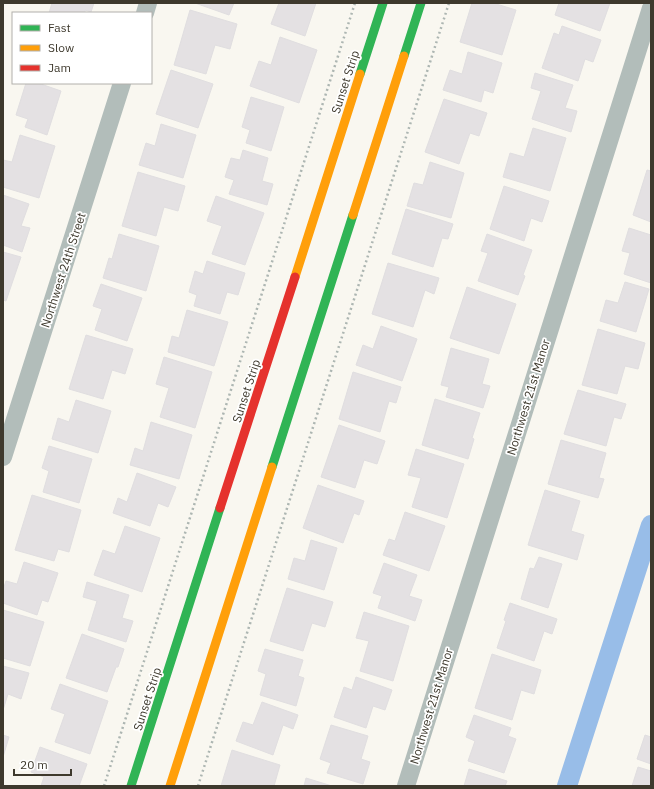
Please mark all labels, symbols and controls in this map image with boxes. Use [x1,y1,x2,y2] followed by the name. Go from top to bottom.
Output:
[12,12,152,84] legend
[48,20,71,35] text: Fast
[48,40,74,55] text: Slow
[328,48,362,116] street label: Sunset Strip
[48,60,71,75] text: Jam
[37,210,89,330] street label: Northwest 24th Street
[503,337,553,457] street label: Northwest 21st Manor
[229,357,263,425] street label: Sunset Strip
[406,646,456,766] street label: Northwest 21st Manor
[130,665,164,733] street label: Sunset Strip
[14,751,71,777] scale bar
[20,757,48,772] text: 20 m

